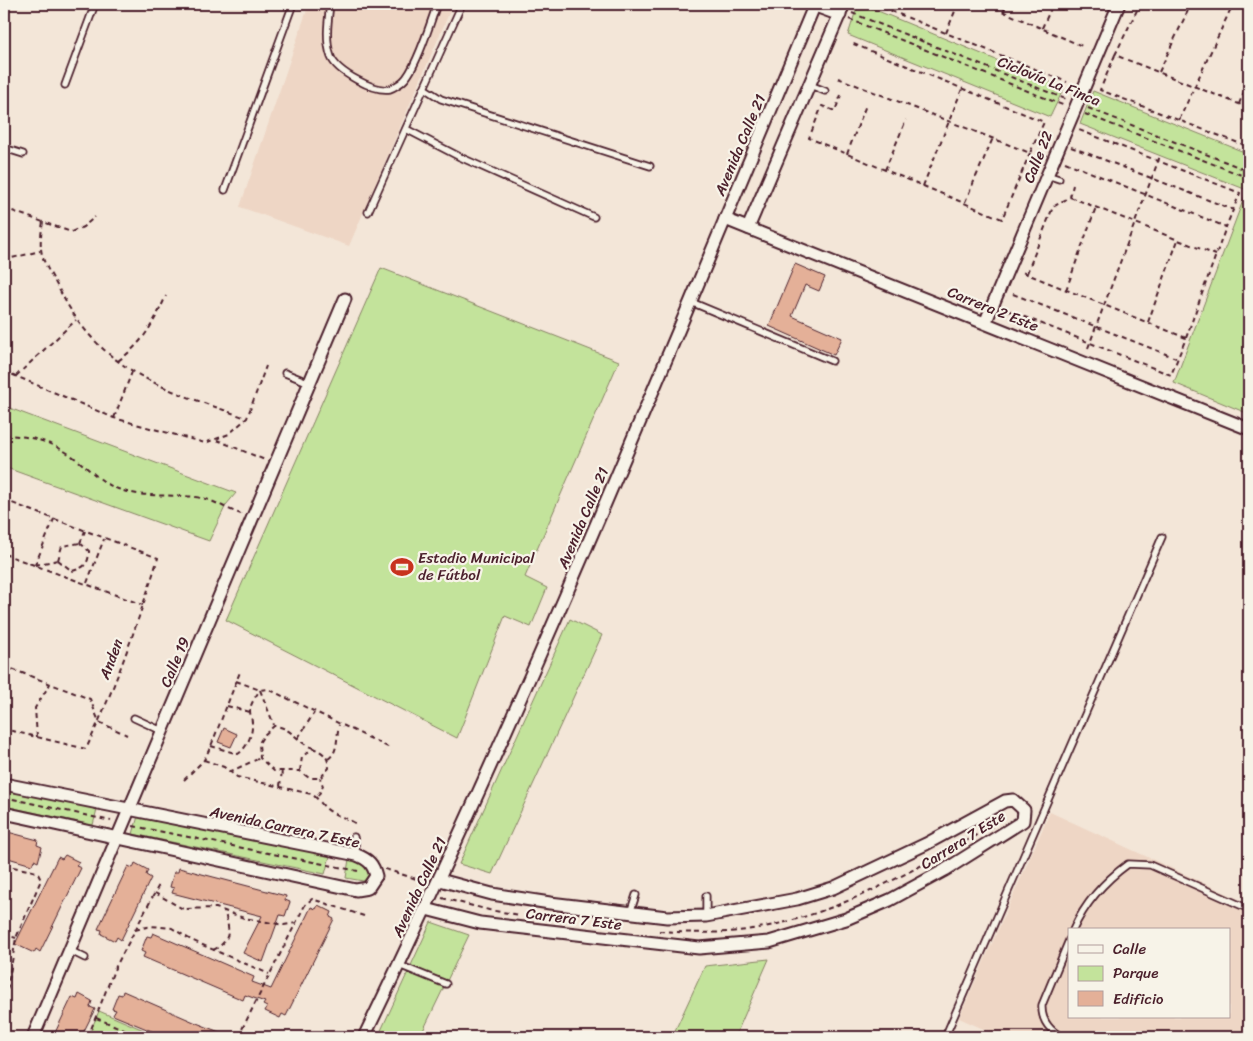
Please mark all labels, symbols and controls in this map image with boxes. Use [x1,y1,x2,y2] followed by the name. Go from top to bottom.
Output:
[994,48,1105,114] street label: Ciclovía La Finca
[706,90,773,201] street label: Avenida Calle 21
[1016,127,1060,187] street label: Calle 22
[943,279,1043,339] street label: Carrera 2 Este
[549,463,616,574] street label: Avenida Calle 21
[418,545,535,588] place label: Estadio Municipal de Fútbol
[389,554,415,580] sports icon: Estadio Municipal de Fútbol
[153,633,197,691] street label: Calle 19
[91,635,131,684] street label: Anden
[207,798,363,856] street label: Avenida Carrera 7 Este
[915,803,1011,877] street label: Carrera 7 Este
[384,832,454,942] street label: Avenida Calle 21
[525,900,624,938] street label: Carrera 7 Este
[1068,928,1230,1018] legend
[1113,936,1146,962] text: Calle
[1113,960,1158,986] text: Parque
[1113,986,1164,1012] text: Edificio

